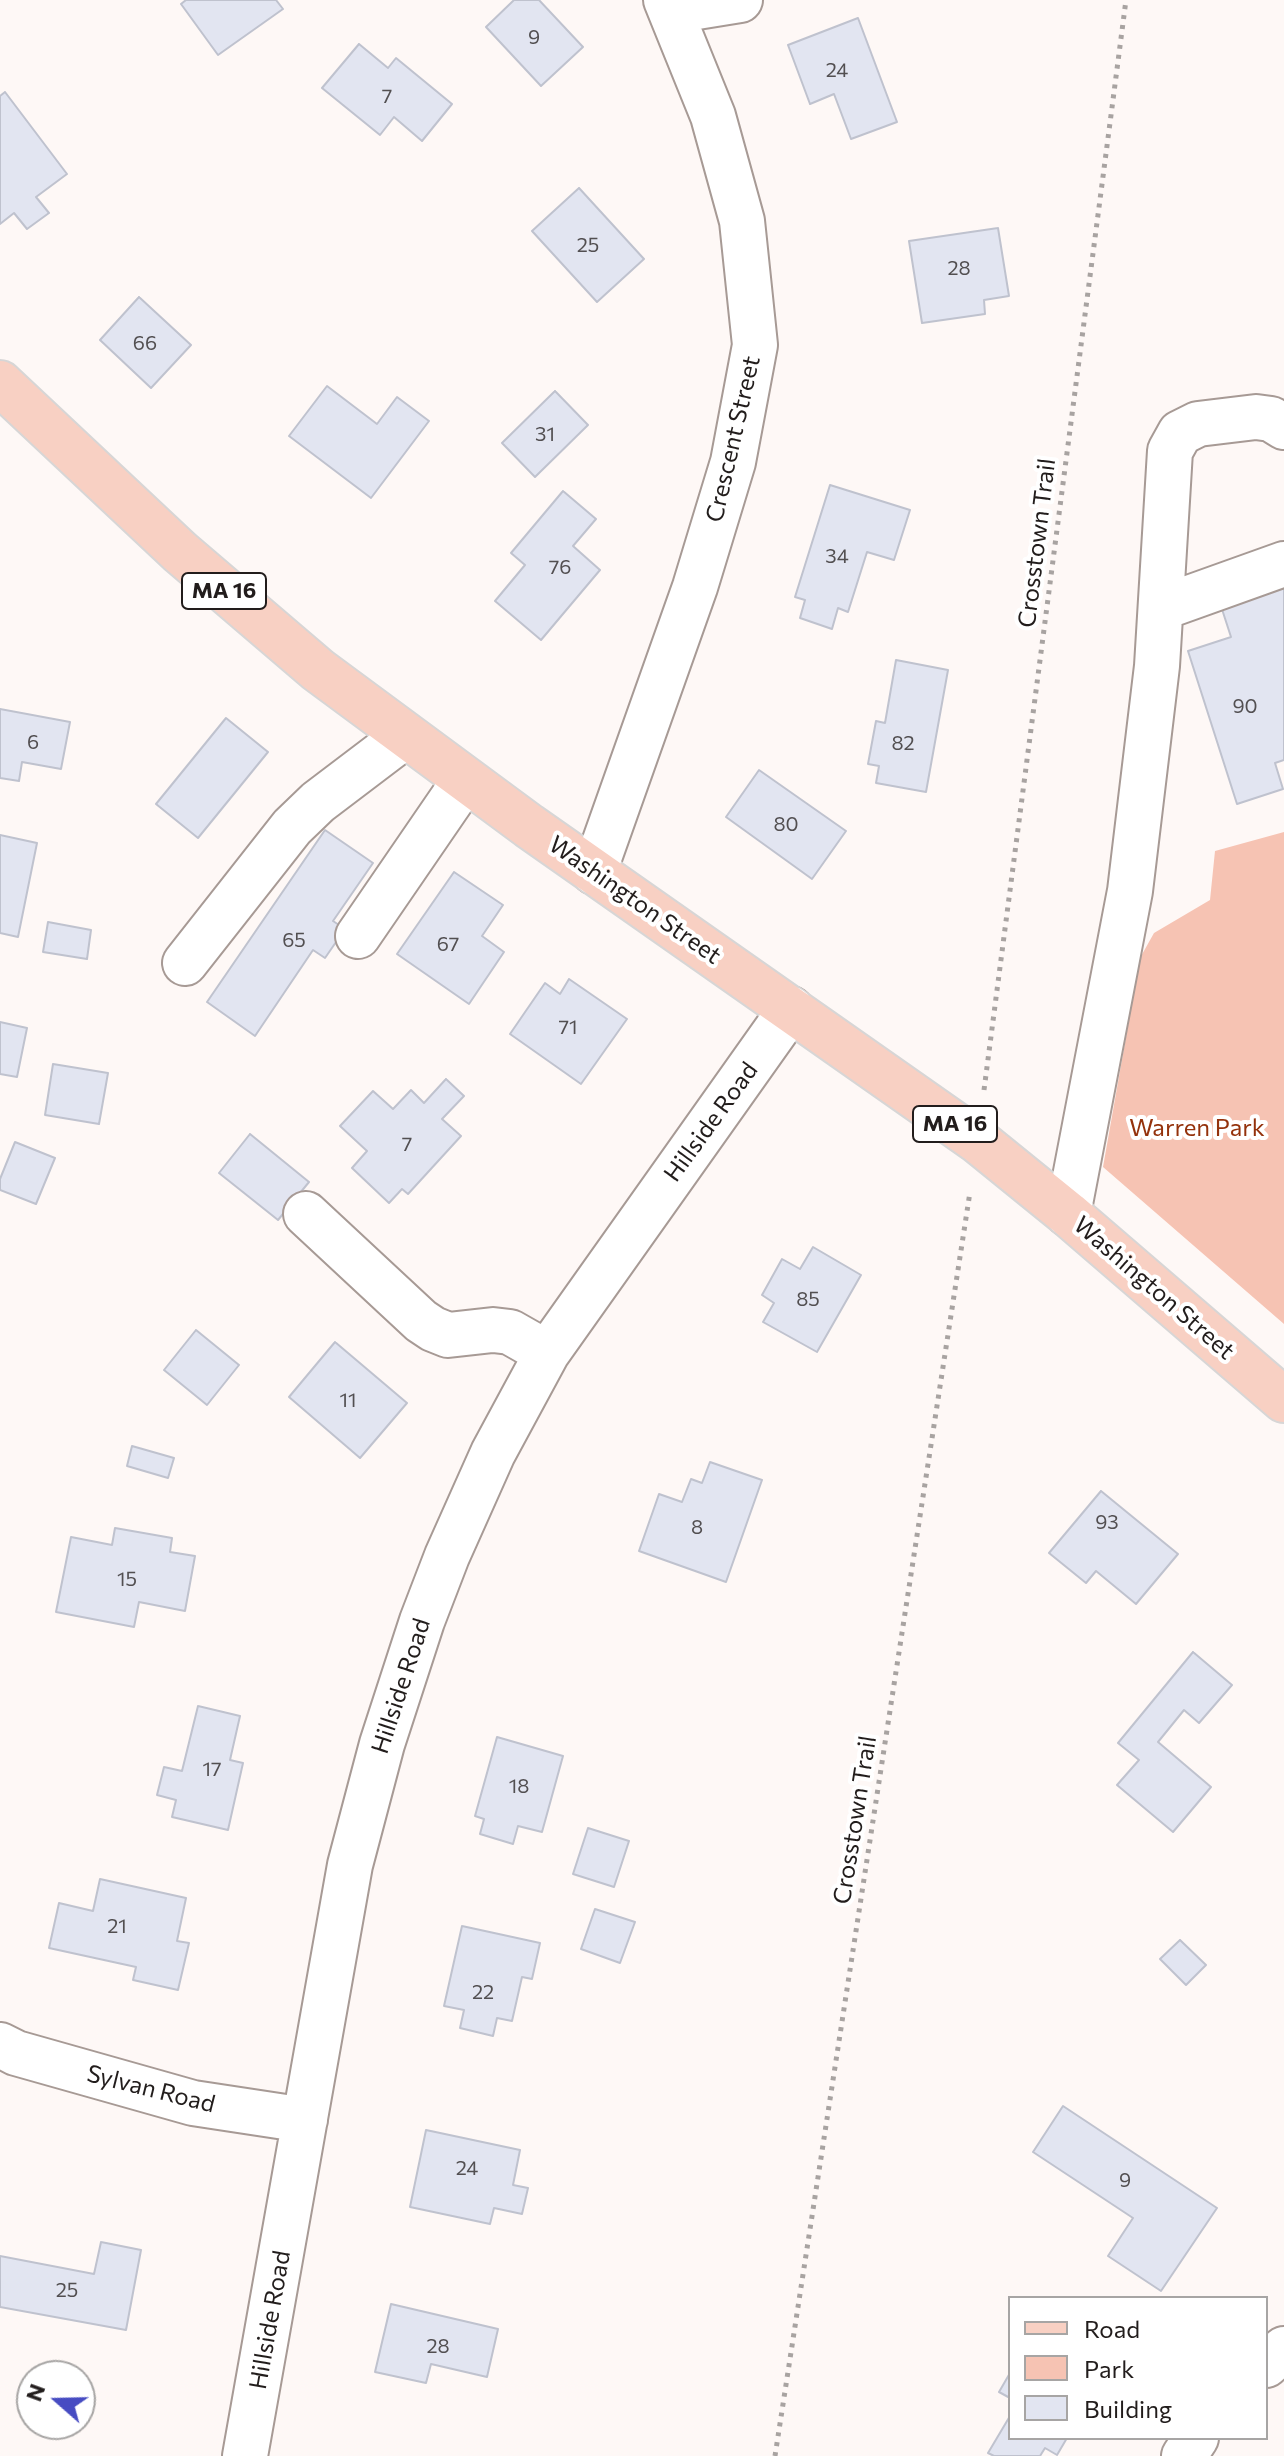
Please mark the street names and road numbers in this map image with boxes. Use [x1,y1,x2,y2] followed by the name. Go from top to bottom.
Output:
[700,353,766,525] street label: Crescent Street
[1012,457,1062,629] street label: Crosstown Trail
[182,573,266,609] road number: MA 16
[543,830,727,970] street label: Washington Street
[658,1057,764,1187] street label: Hillside Road
[913,1106,997,1142] road number: MA 16
[1068,1210,1240,1366] street label: Washington Street
[366,1615,436,1757] street label: Hillside Road
[827,1734,883,1906] street label: Crosstown Trail
[84,2059,218,2119] street label: Sylvan Road
[244,2248,296,2392] street label: Hillside Road

